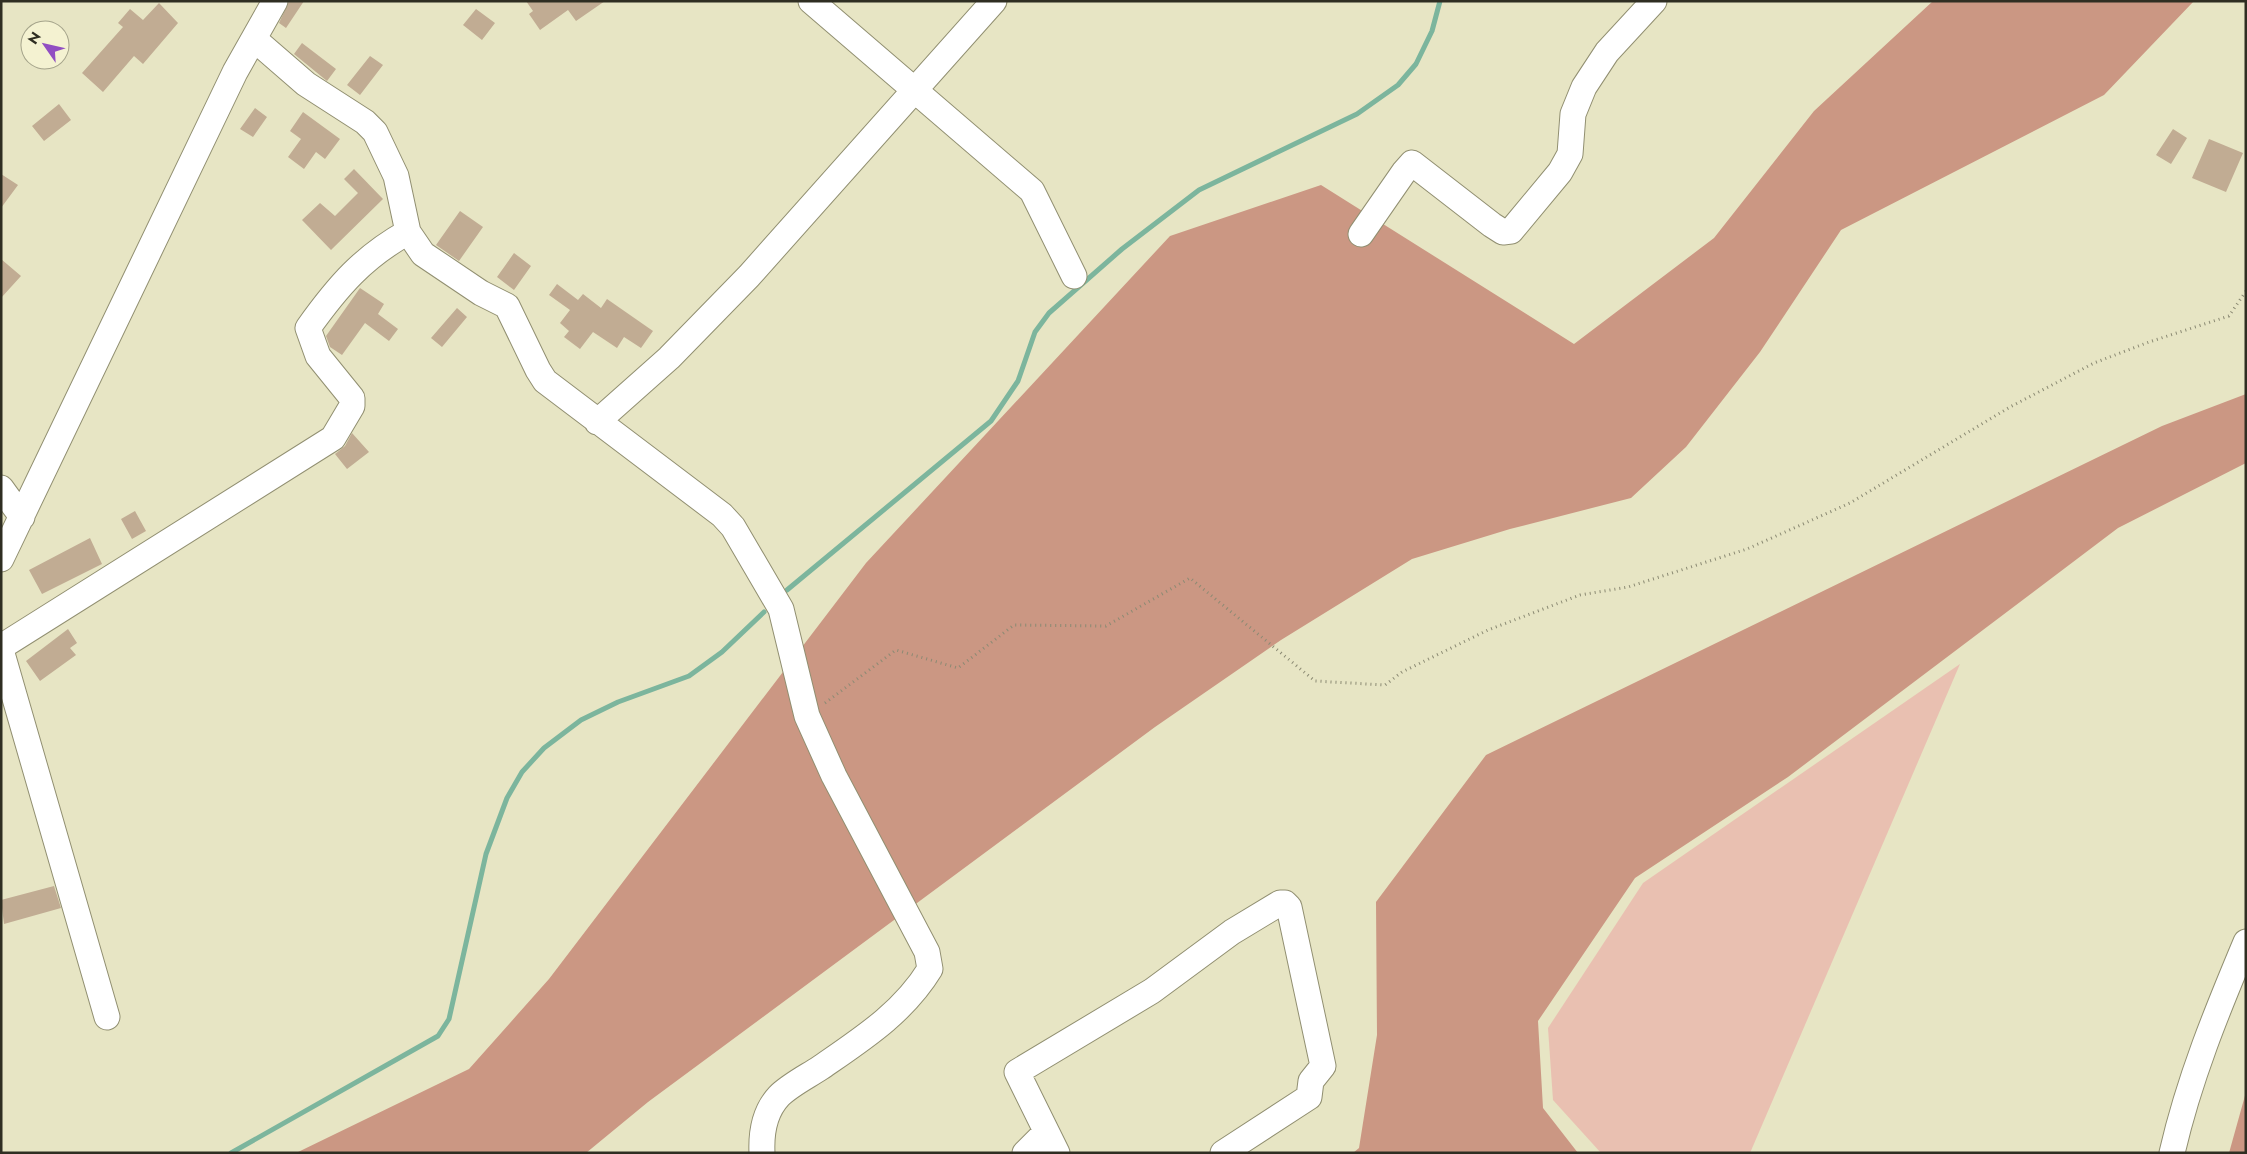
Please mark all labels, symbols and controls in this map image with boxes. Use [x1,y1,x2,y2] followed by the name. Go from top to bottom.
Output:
[20,20,70,70] north arrow
[23,28,46,48] text: N

